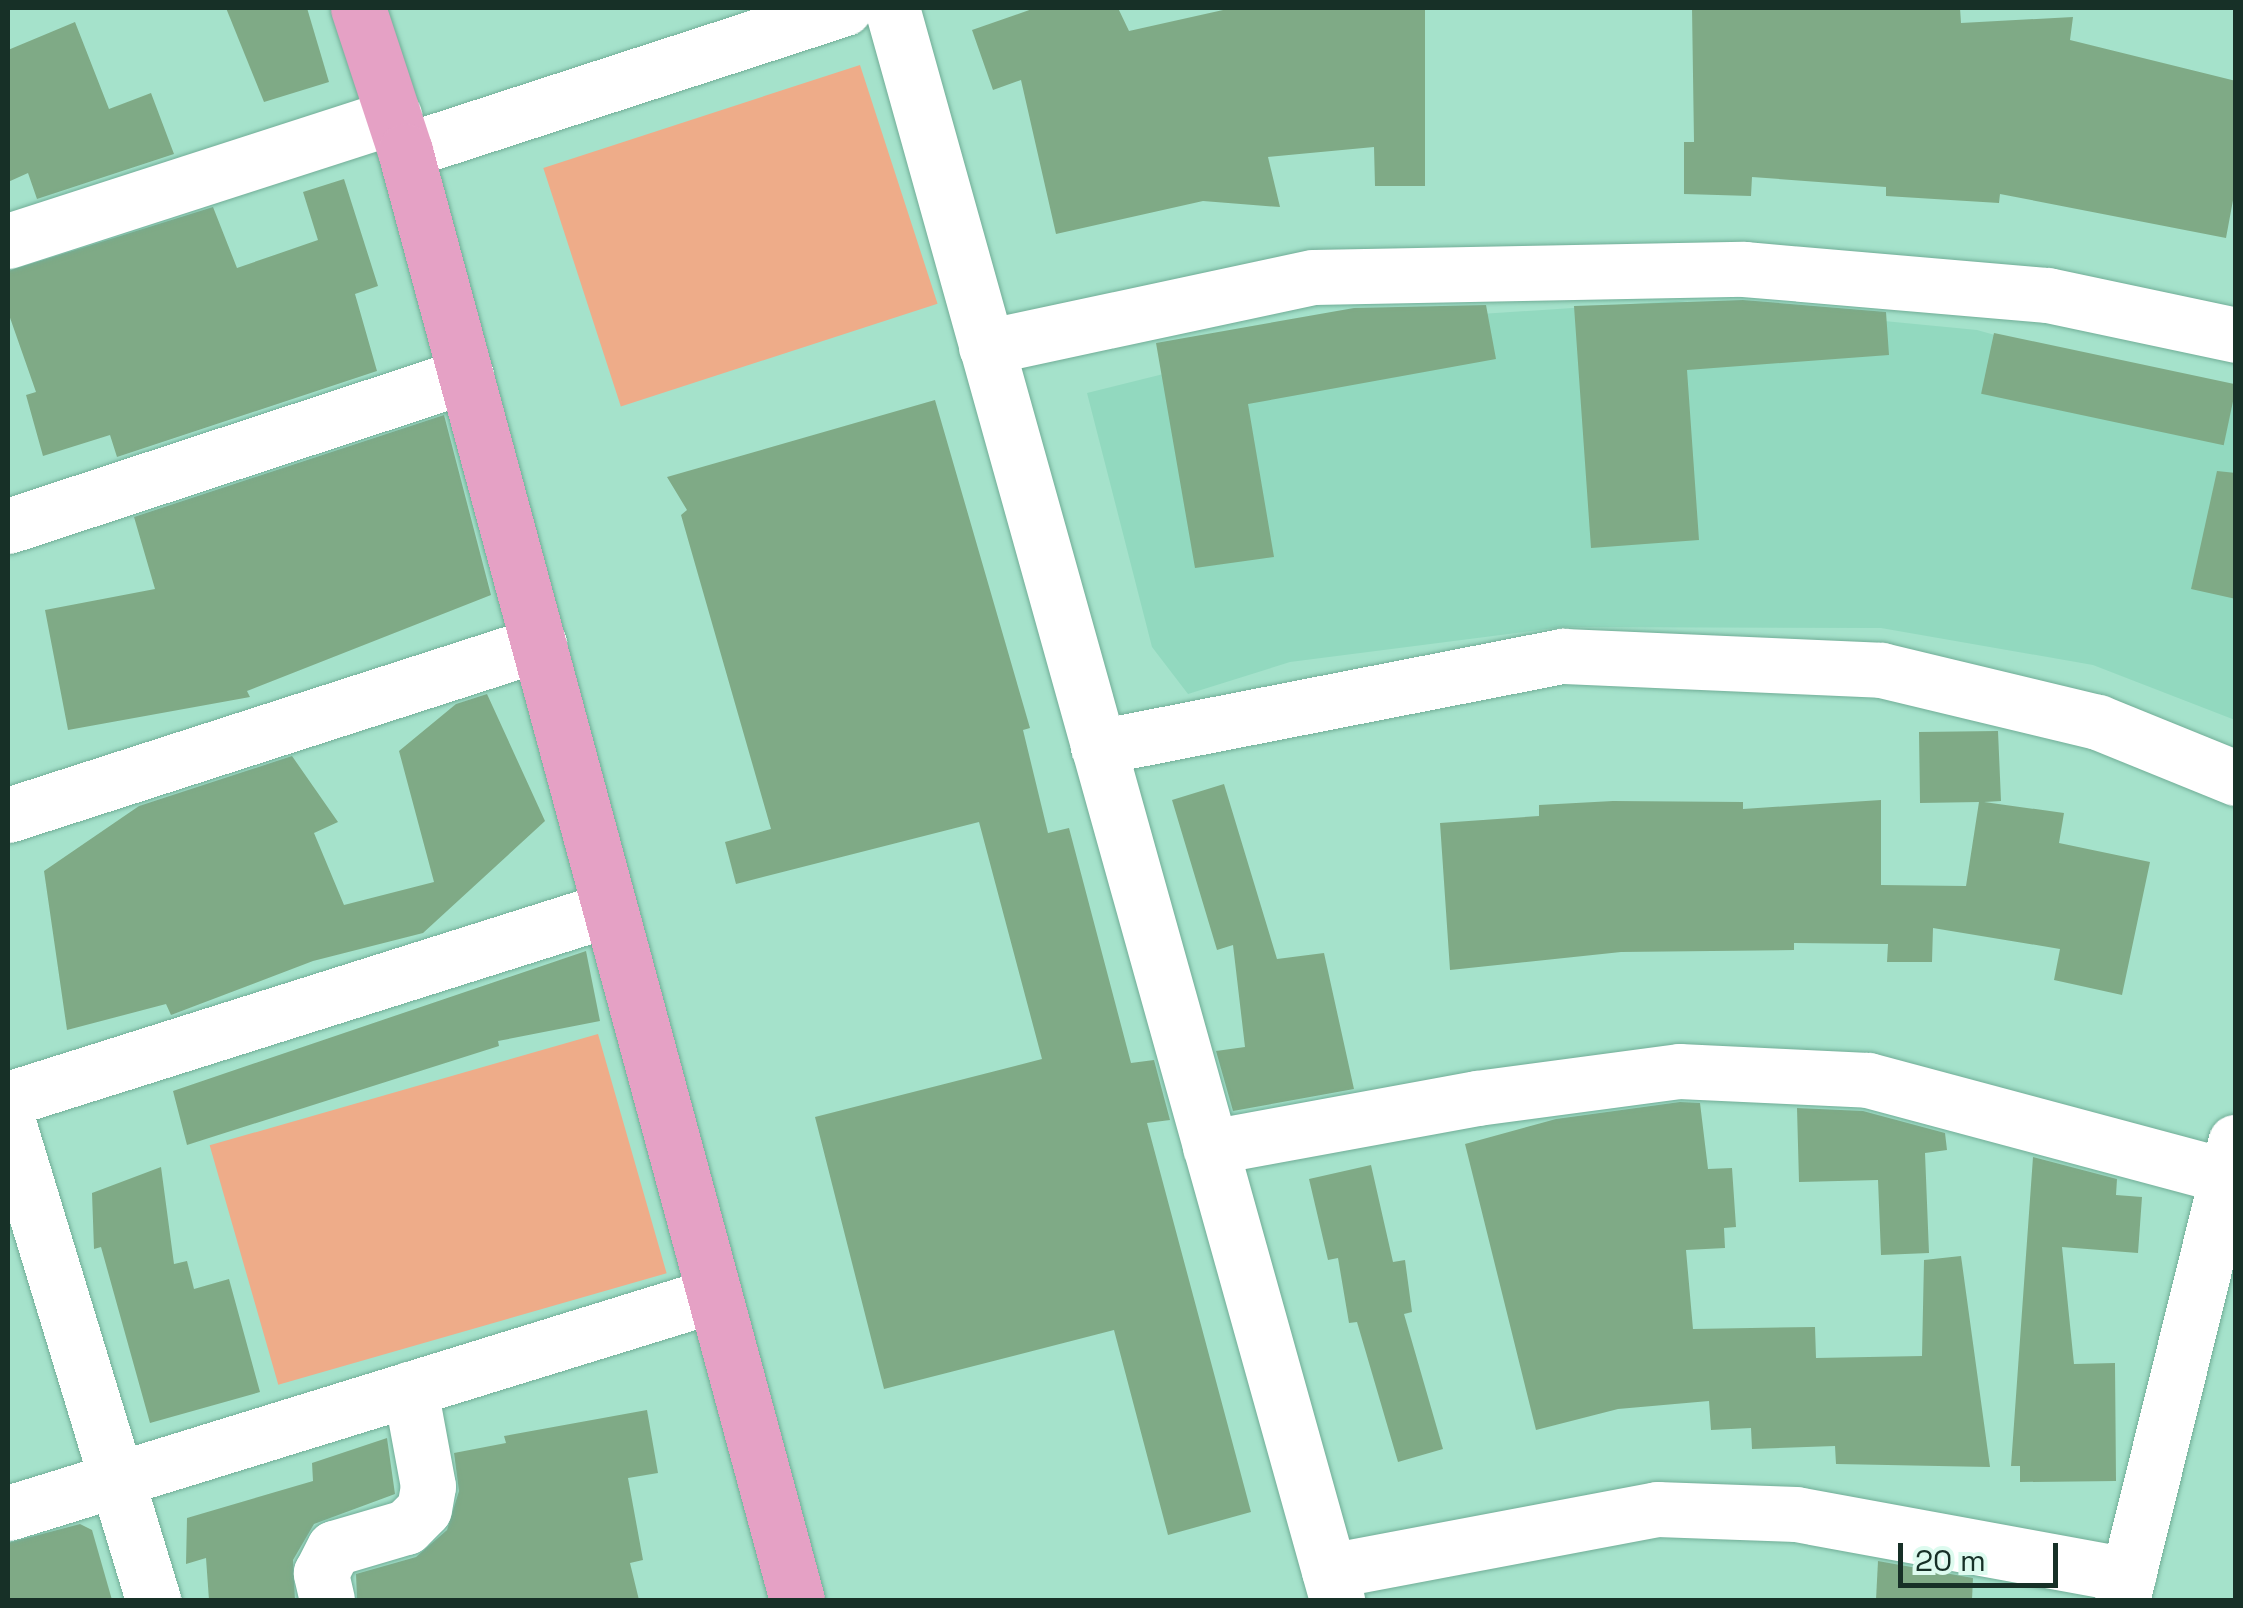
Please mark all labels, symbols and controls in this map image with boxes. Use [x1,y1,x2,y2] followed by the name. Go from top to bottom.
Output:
[1903,1523,2063,1585] scale bar
[1915,1541,1986,1580] text: 20 m

